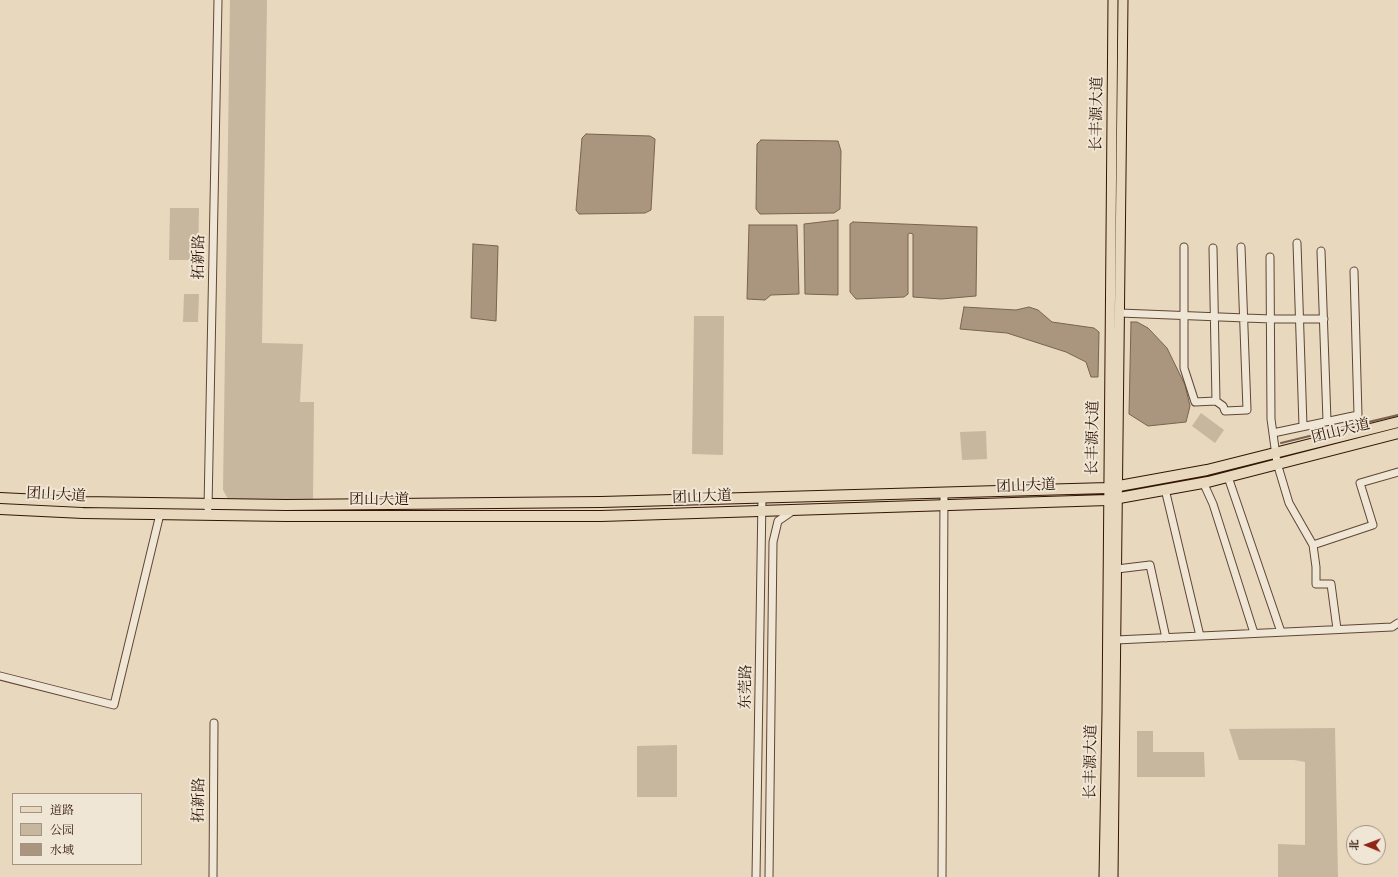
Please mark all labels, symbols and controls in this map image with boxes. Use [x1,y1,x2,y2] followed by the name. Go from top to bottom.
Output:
[1088,76,1108,152] street label: 长丰源大道
[191,234,209,280] street label: 拓新路
[1084,400,1104,476] street label: 长丰源大道
[1310,416,1372,448] street label: 团山大道
[996,477,1056,497] street label: 团山大道
[26,485,86,507] street label: 团山大道
[672,488,732,508] street label: 团山大道
[349,492,409,510] street label: 团山大道
[738,664,756,710] street label: 东莞路
[1082,724,1102,800] street label: 长丰源大道
[191,777,209,823] street label: 拓新路
[12,793,142,865] legend
[50,803,74,818] text: 道路
[50,823,74,838] text: 公园
[1346,825,1386,865] north arrow
[1348,839,1362,850] text: 北
[50,843,74,858] text: 水域

